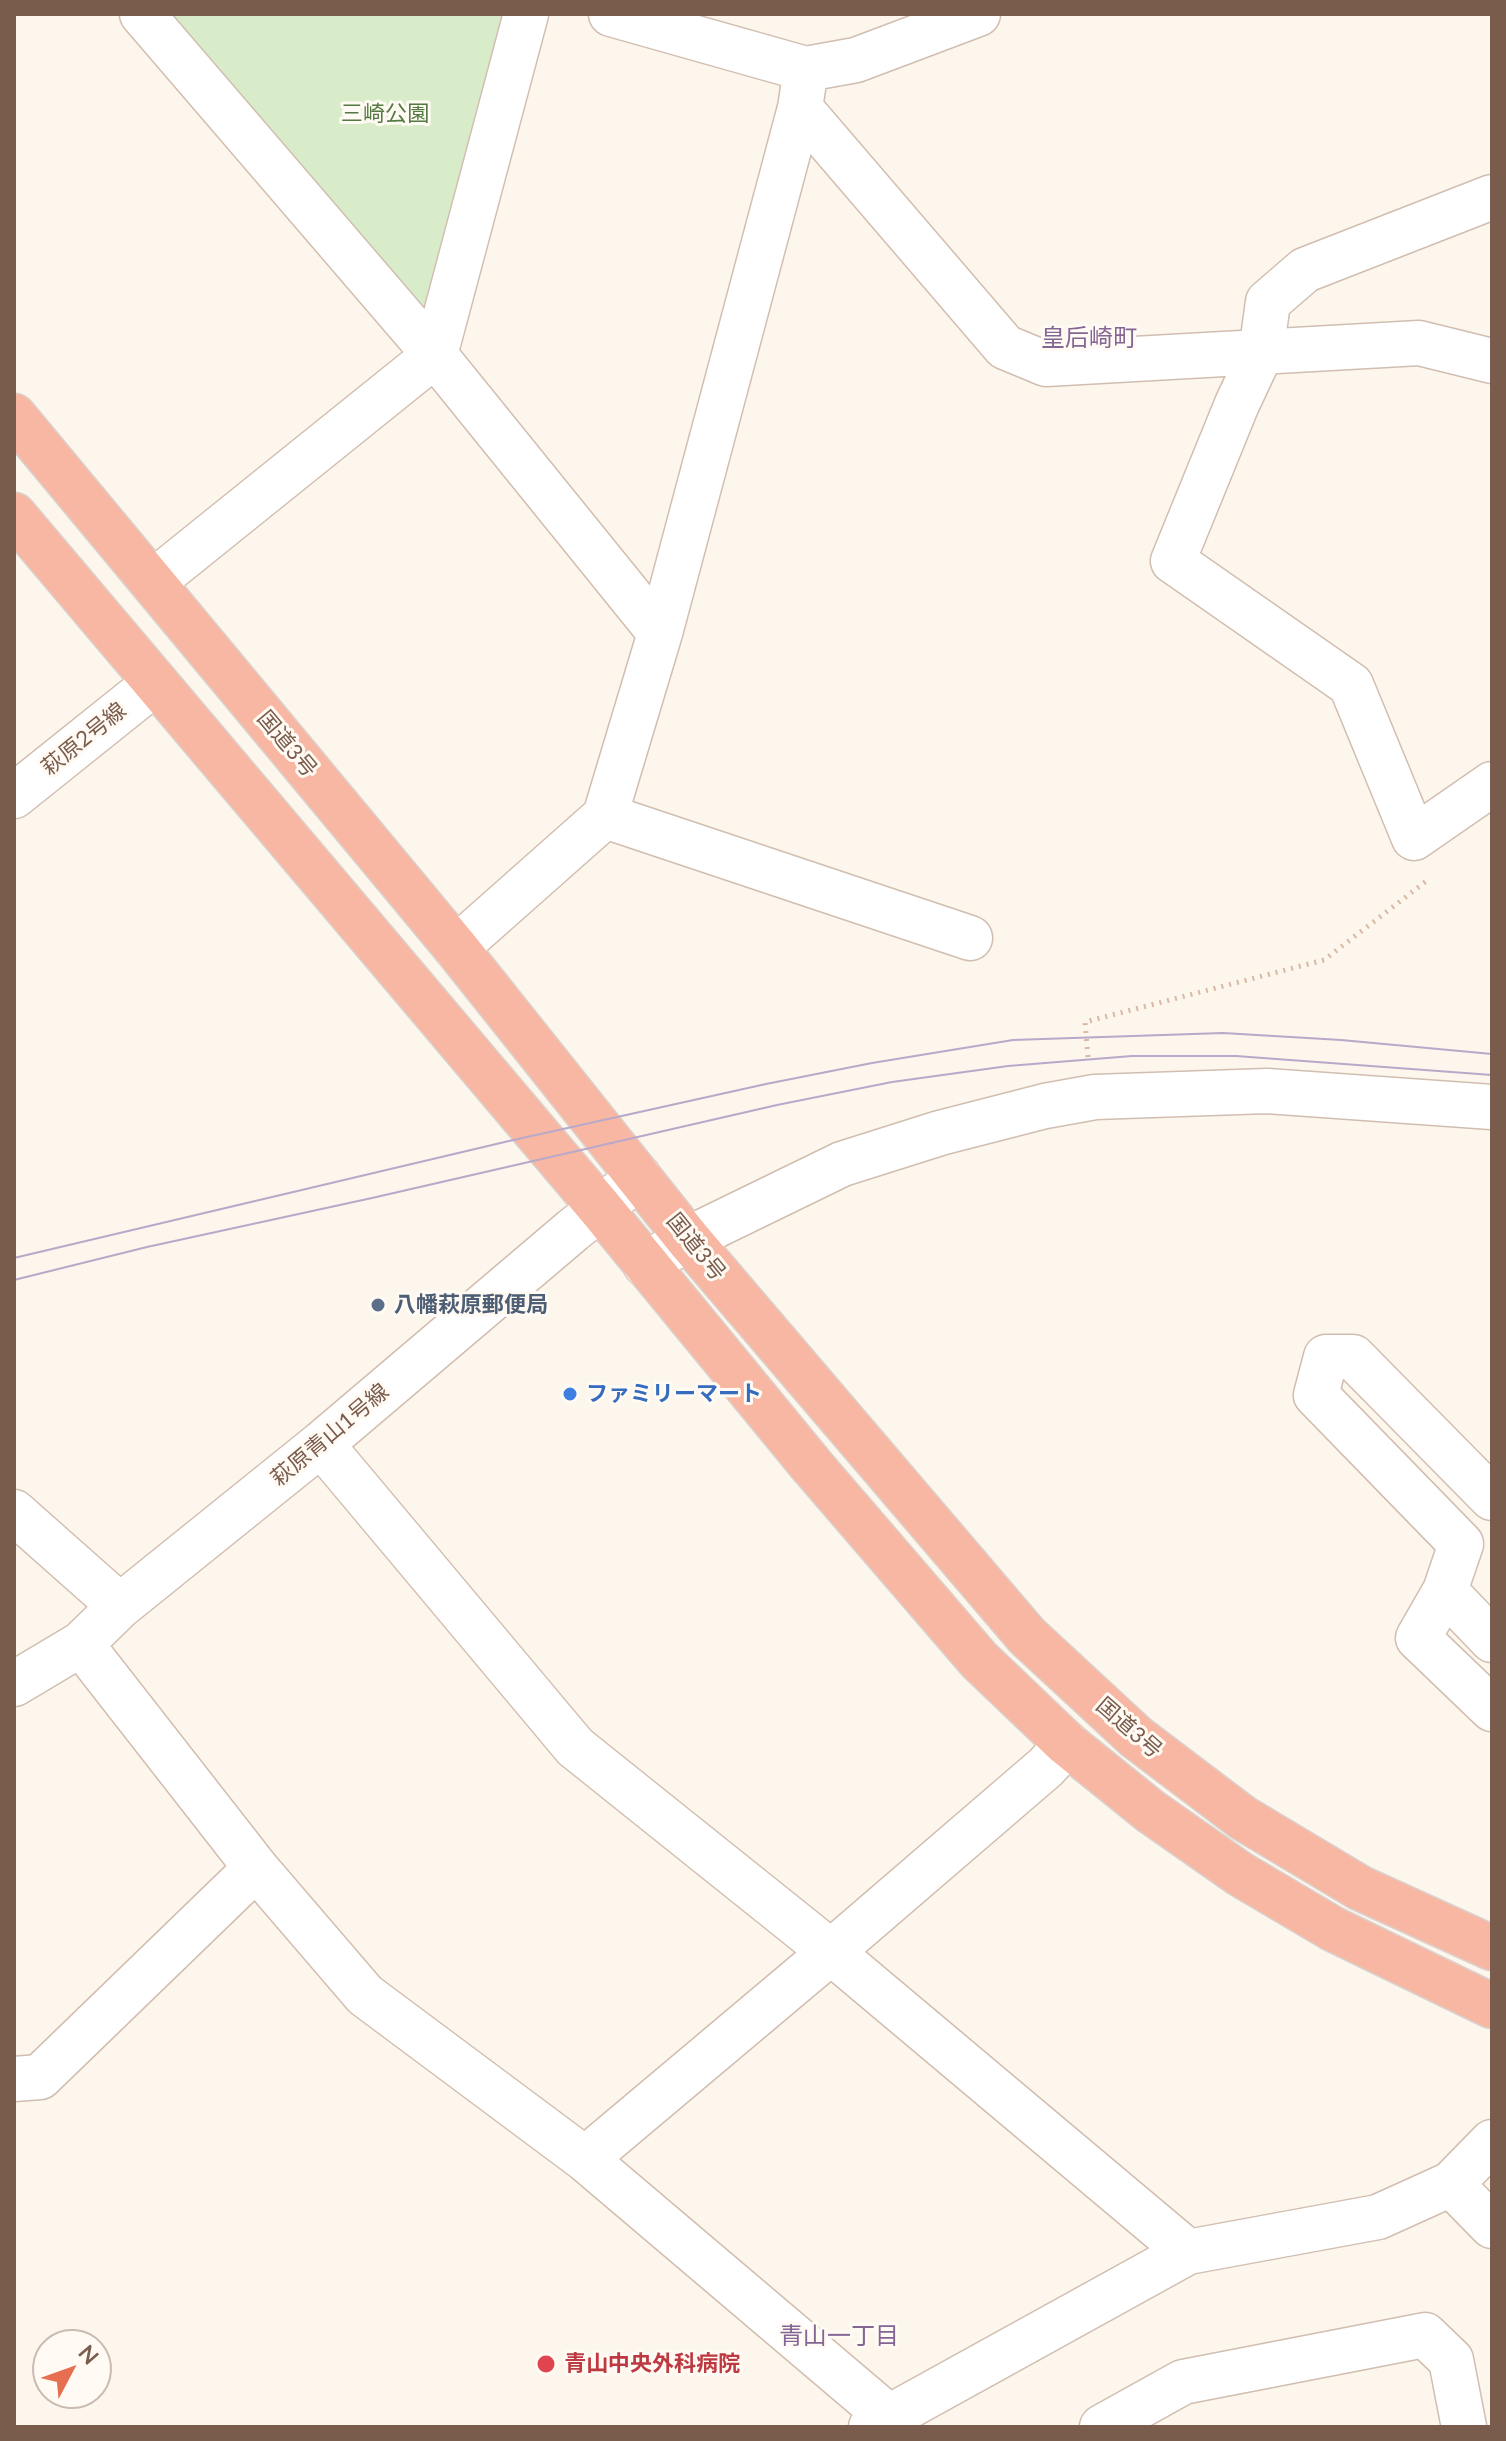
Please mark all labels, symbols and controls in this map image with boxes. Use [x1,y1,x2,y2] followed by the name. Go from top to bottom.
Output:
[341,101,429,127] park label: 三崎公園
[1041,324,1137,352] district label: 皇后崎町
[37,697,131,781] street label: 萩原2号線
[252,705,322,783] street label: 国道3号
[661,1208,731,1286] street label: 国道3号
[394,1292,548,1318] place label: 八幡萩原郵便局
[369,1296,387,1314] marker: 八幡萩原郵便局
[266,1378,394,1492] street label: 萩原青山1号線
[586,1381,762,1407] place label: ファミリーマート
[561,1385,579,1403] marker: ファミリーマート
[1091,1692,1167,1764] street label: 国道3号
[779,2322,899,2350] district label: 青山一丁目
[32,2329,112,2409] north arrow
[73,2339,105,2369] text: N
[564,2351,740,2377] place label: 青山中央外科病院
[535,2353,557,2375] marker: 青山中央外科病院

